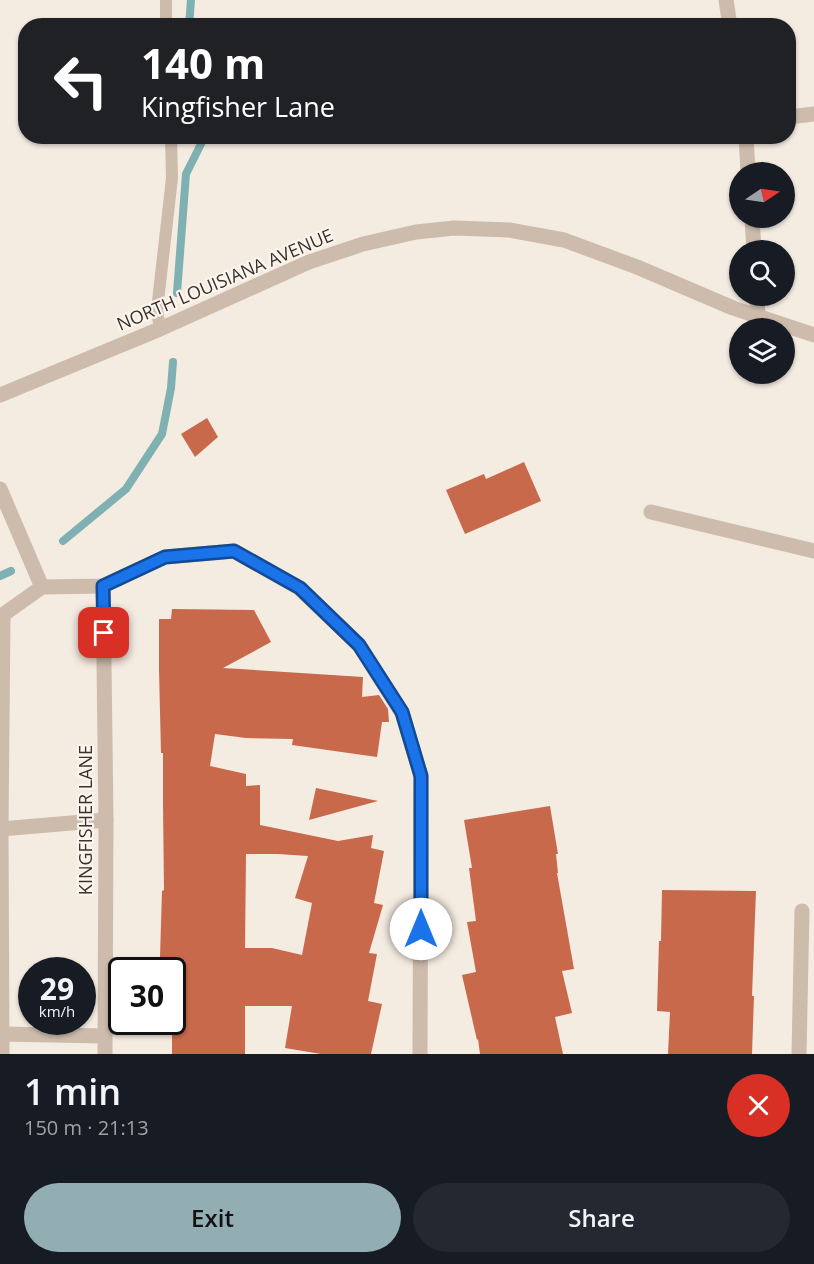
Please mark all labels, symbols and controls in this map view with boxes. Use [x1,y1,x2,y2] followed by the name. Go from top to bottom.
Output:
[141,34,265,91] text: 140 m
[42,42,120,120] icon: left
[141,88,335,125] text: Kingfisher Lane
[729,162,795,228] north arrow
[729,162,795,384] map controls
[113,223,336,336] street label: NORTH LOUISIANA AVENUE
[729,240,795,306] button: search
[729,318,795,384] button: layers
[78,607,129,658] pin
[87,616,120,649] icon: arrive
[73,745,97,895] street label: KINGFISHER LANE
[389,897,453,961] position arrow
[108,957,186,1035] speed limit sign: 30
[40,968,74,1009] text: 29
[39,1001,75,1021] text: km/h
[24,1067,121,1116] text: 1 min
[727,1074,790,1137] button: close
[24,1114,149,1141] text: 150 m · 21:13
[24,1183,401,1252] button: Exit
[413,1183,790,1252] button: Share

